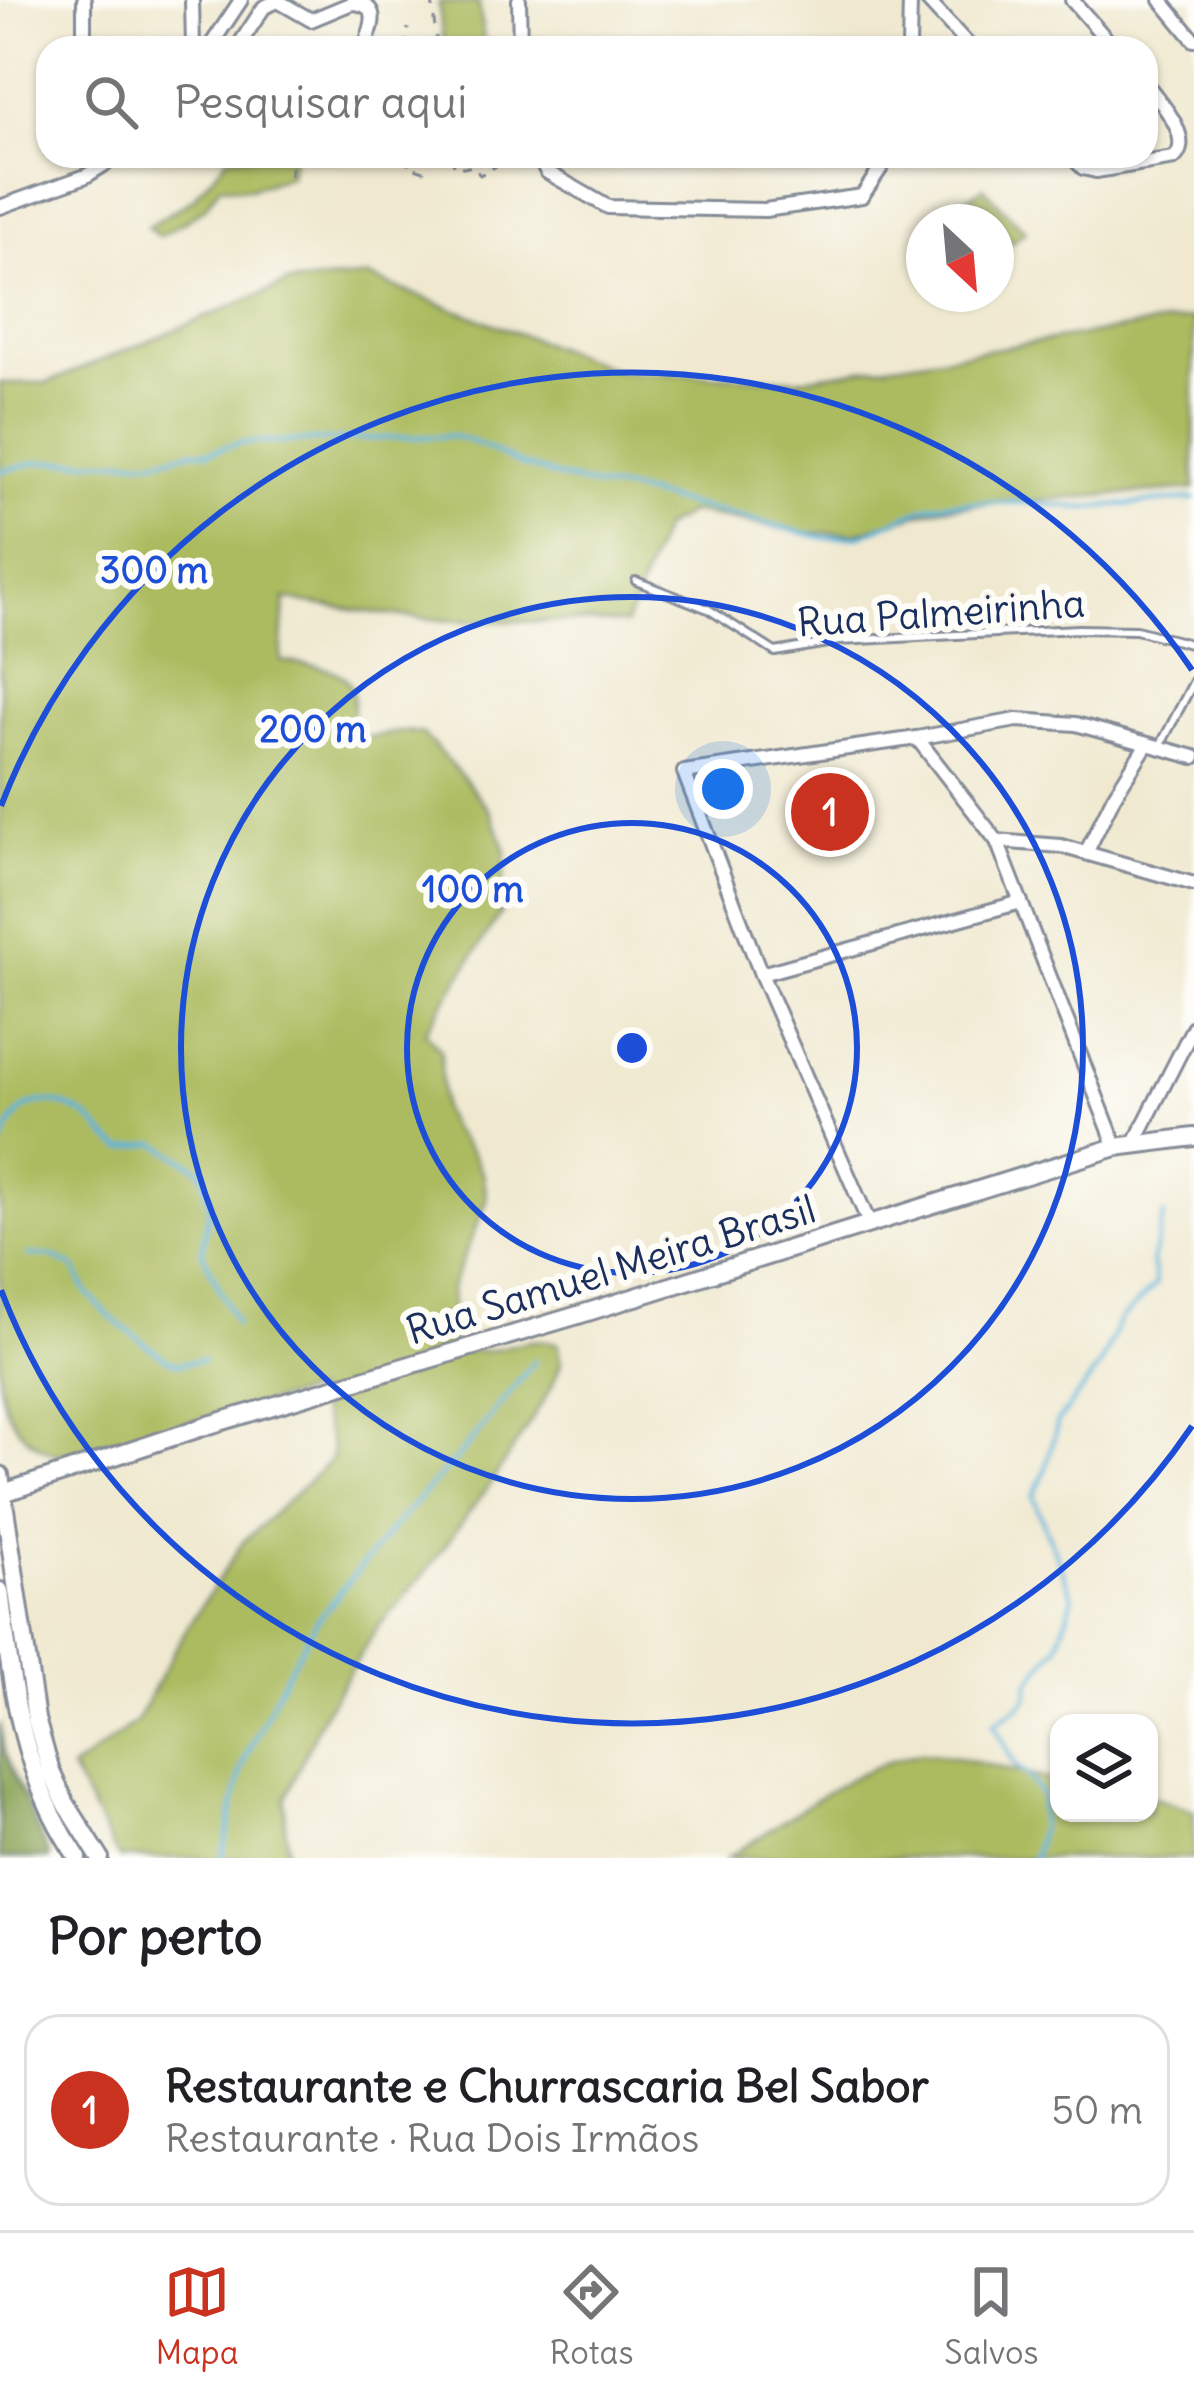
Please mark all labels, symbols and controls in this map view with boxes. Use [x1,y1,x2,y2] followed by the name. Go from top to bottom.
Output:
[36,36,1158,168] search box
[78,69,144,135] icon: search
[174,74,467,130] text: Pesquisar aqui
[906,204,1014,312] north arrow
[100,548,208,593] text: 300 m
[796,579,1086,647] street label: Rua Palmeirinha
[259,707,367,752] text: 200 m
[693,759,753,819] your location
[791,767,869,857] pin: 1
[422,867,524,912] text: 100 m
[611,1027,653,1069] centre of rings
[401,1184,821,1356] street label: Rua Samuel Meira Brasil
[1050,1714,1158,1822] map controls
[1050,1714,1158,1822] button: layers
[48,1904,262,1968] text: Por perto
[165,2058,929,2114] text: Restaurante e Churrascaria Bel Sabor
[82,2086,98,2135] text: 1
[1051,2086,1143,2135] text: 50 m
[165,2114,699,2163] text: Restaurante · Rua Dois Irmãos
[155,2259,238,2373] tab: Mapa
[549,2259,633,2373] tab: Rotas
[944,2259,1039,2373] tab: Salvos

